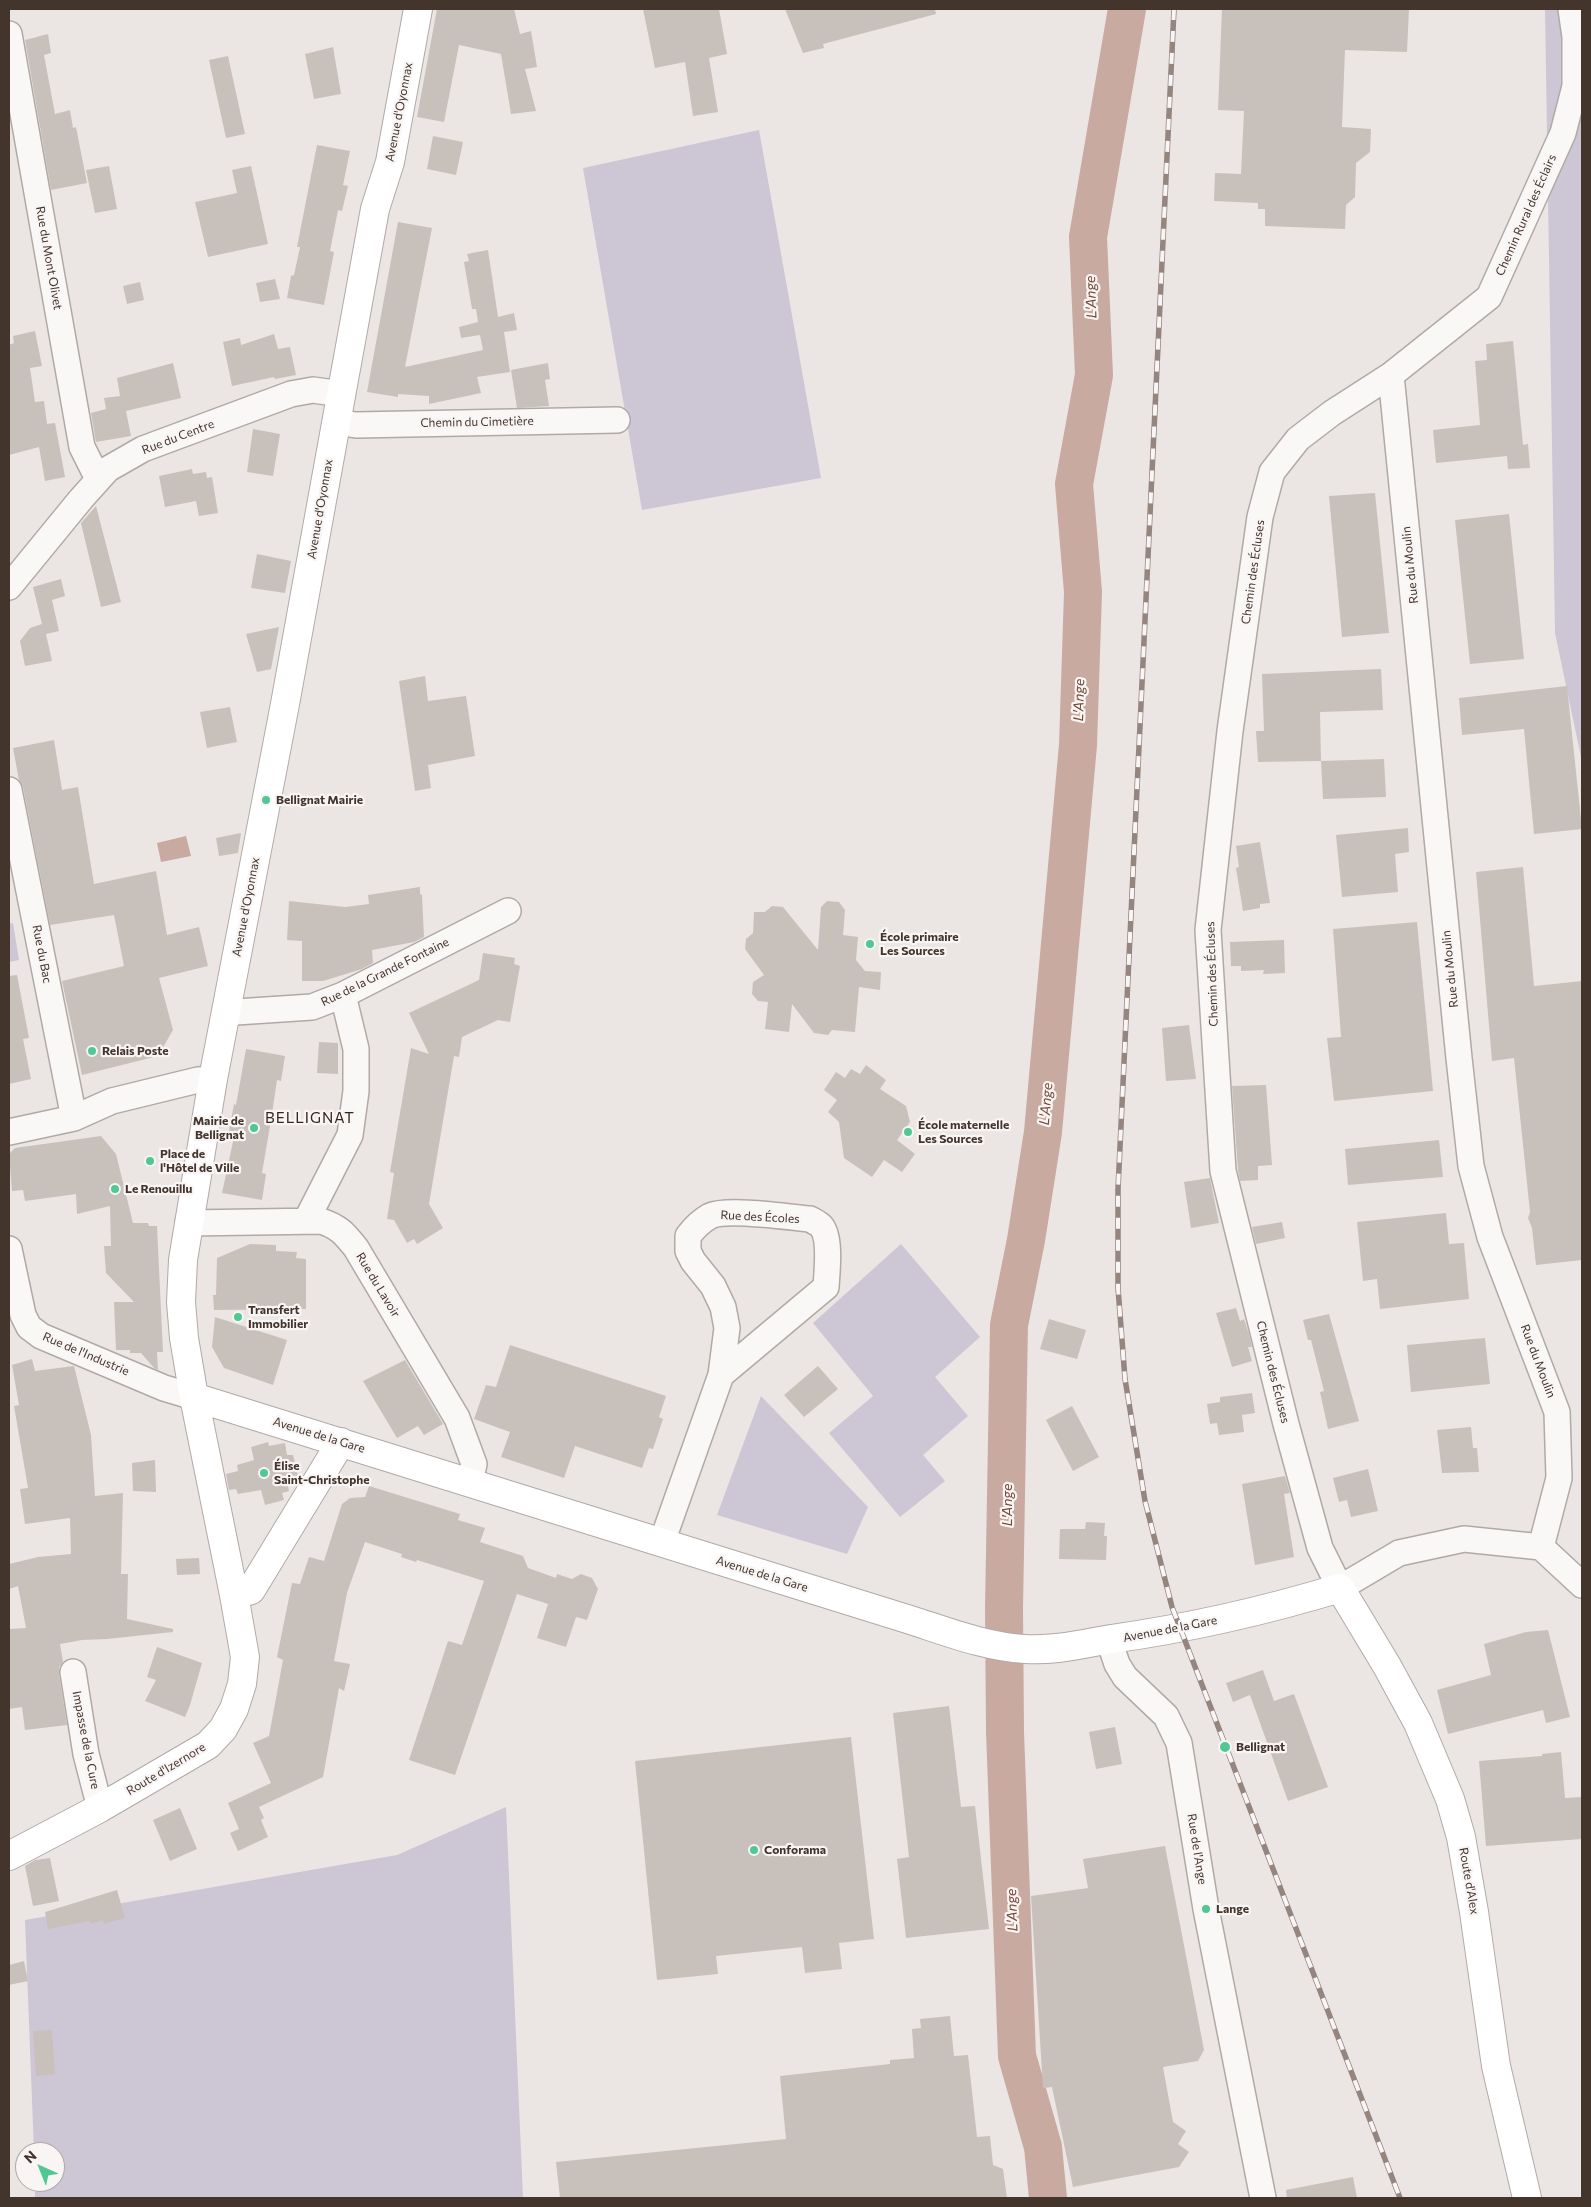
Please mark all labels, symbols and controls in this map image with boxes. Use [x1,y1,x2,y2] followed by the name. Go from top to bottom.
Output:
[382,61,416,163] street label: Avenue d'Oyonnax
[1493,152,1559,278] street label: Chemin Rural des Éclairs
[33,205,65,311] street label: Rue du Mont Olivet
[1082,275,1100,319] water label: L'Ange
[420,414,534,430] street label: Chemin du Cimetière
[140,417,216,457] street label: Rue du Centre
[304,458,336,560] street label: Avenue d'Oyonnax
[1239,519,1267,625] street label: Chemin des Écluses
[1399,526,1421,604] street label: Rue du Moulin
[1070,678,1088,722] water label: L'Ange
[276,793,363,807] place label: Bellignat Mairie
[260,794,272,806] marker: Bellignat Mairie
[229,856,263,958] street label: Avenue d'Oyonnax
[1203,921,1221,1027] street label: Chemin des Écluses
[29,924,55,984] street label: Rue du Bac
[880,930,959,958] place label: École primaire Les Sources
[1439,930,1461,1008] street label: Rue du Moulin
[319,935,451,1009] street label: Rue de la Grande Fontaine
[864,938,876,950] marker: École primaire Les Sources
[102,1044,169,1058] place label: Relais Poste
[86,1045,98,1057] marker: Relais Poste
[1036,1082,1056,1126] water label: L'Ange
[264,1109,356,1127] district label: BELLIGNAT
[193,1114,244,1142] place label: Mairie de Bellignat
[918,1118,1009,1146] place label: École maternelle Les Sources
[248,1122,260,1134] marker: Mairie de Bellignat
[902,1126,914,1138] marker: École maternelle Les Sources
[160,1147,239,1175] place label: Place de l'Hôtel de Ville
[144,1155,156,1167] marker: Place de l'Hôtel de Ville
[125,1182,192,1196] place label: Le Renouillu
[109,1183,121,1195] marker: Le Renouillu
[720,1208,800,1226] street label: Rue des Écoles
[353,1250,403,1320] street label: Rue du Lavoir
[248,1303,308,1331] place label: Transfert Immobilier
[232,1311,244,1323] marker: Transfert Immobilier
[1253,1319,1293,1425] street label: Chemin des Écluses
[1517,1322,1559,1400] street label: Rue du Moulin
[40,1329,132,1379] street label: Rue de l'Industrie
[271,1414,367,1456] street label: Avenue de la Gare
[274,1459,370,1487] place label: Élise Saint-Christophe
[258,1467,270,1479] marker: Élise Saint-Christophe
[999,1484,1015,1526] water label: L'Ange
[714,1553,810,1595] street label: Avenue de la Gare
[1122,1613,1218,1645] street label: Avenue de la Gare
[69,1690,103,1790] street label: Impasse de la Cure
[124,1740,208,1798] street label: Route d'Izernore
[1218,1740,1232,1754] marker: Bellignat
[1236,1740,1285,1754] place label: Bellignat
[1184,1813,1210,1885] street label: Rue de l'Ange
[764,1843,826,1857] place label: Conforama
[748,1844,760,1856] marker: Conforama
[1456,1846,1482,1916] street label: Route d'Alex
[1003,1888,1021,1932] water label: L'Ange
[1216,1902,1249,1916] place label: Lange
[1200,1903,1212,1915] marker: Lange
[15,2142,65,2192] north arrow
[20,2147,40,2166] text: N

